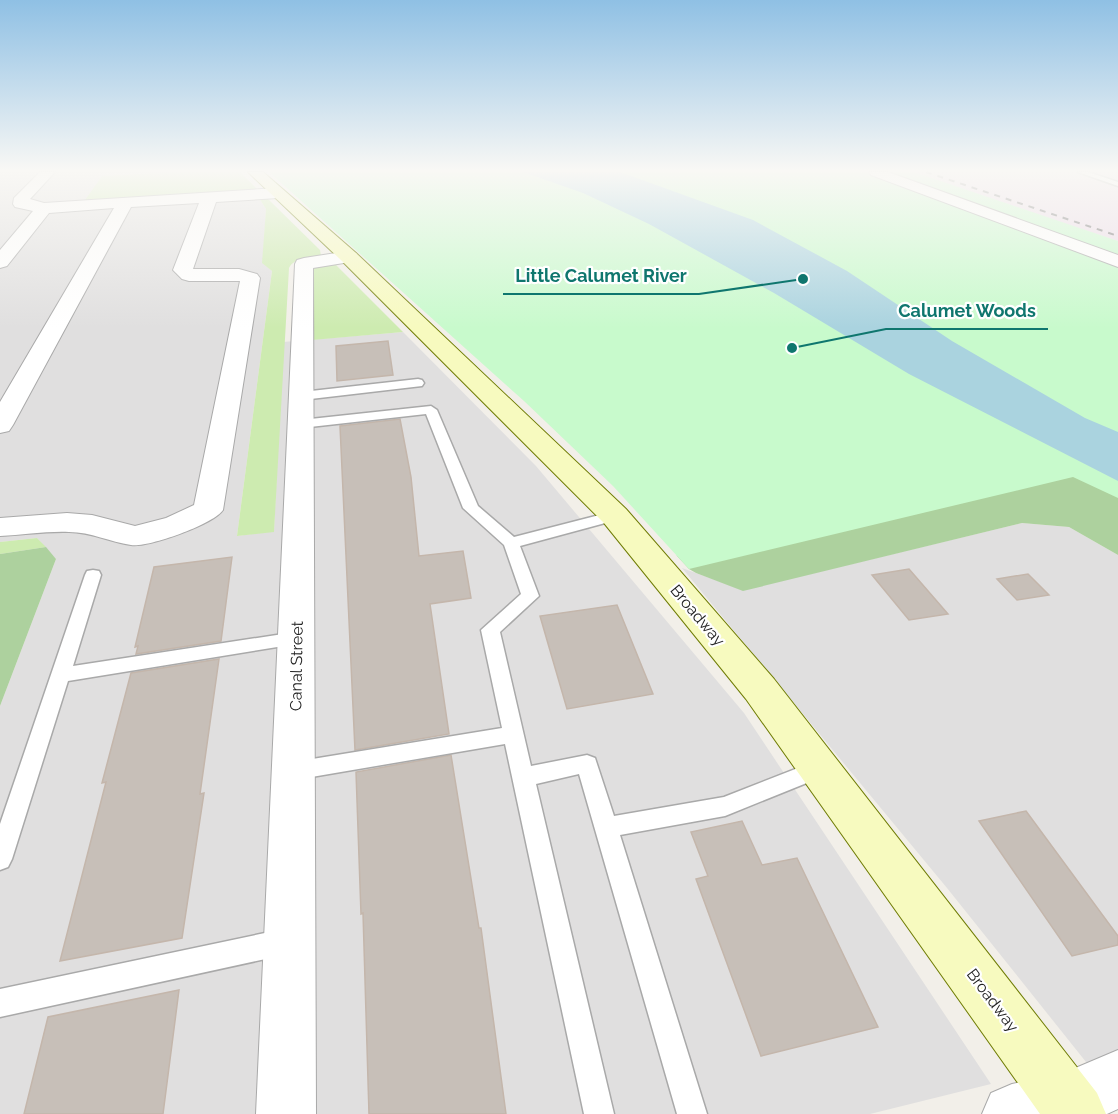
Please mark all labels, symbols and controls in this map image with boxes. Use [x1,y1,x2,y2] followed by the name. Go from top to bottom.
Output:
[503,258,699,294] callout: Little Calumet River
[515,265,687,286] text: Little Calumet River
[886,293,1048,329] callout: Calumet Woods
[898,300,1036,321] text: Calumet Woods
[667,581,729,650] street label: Broadway
[286,620,307,711] street label: Canal Street
[963,965,1023,1036] street label: Broadway

